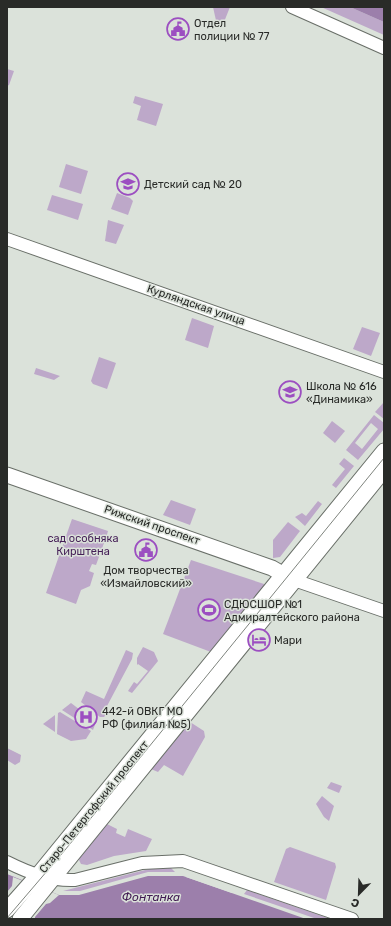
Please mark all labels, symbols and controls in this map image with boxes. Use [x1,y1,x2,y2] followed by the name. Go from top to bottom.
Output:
[165,16,191,42] public building icon: Отдел полиции № 77
[194,17,270,43] place label: Отдел полиции № 77
[115,171,141,197] school or university icon: Детский сад № 20
[144,178,242,191] place label: Детский сад № 20
[145,282,247,328] street label: Курляндская улица
[277,379,303,405] school or university icon: Школа № 616 «Динамика»
[306,380,377,406] place label: Школа № 616 «Динамика»
[102,503,202,548] street label: Рижский проспект
[47,532,119,558] park label: сад особняка Кирштена
[133,537,159,563] public building icon: Дом творчества «Измайловский»
[100,564,192,590] place label: Дом творчества «Измайловский»
[196,597,222,623] sports icon: СДЮСШОР №1 Адмиралтейского района
[224,598,360,624] place label: СДЮСШОР №1 Адмиралтейского района
[246,627,272,653] hotel icon: Мари
[274,634,302,647] place label: Мари
[73,704,99,730] hospital icon: 442-й ОВКГ МО РФ (филиал №5)
[102,705,191,731] place label: 442-й ОВКГ МО РФ (филиал №5)
[37,738,152,876] street label: Старо-Петергофский проспект
[339,874,379,914] north arrow
[122,890,180,904] water label: Фонтанка
[349,895,361,910] text: С

